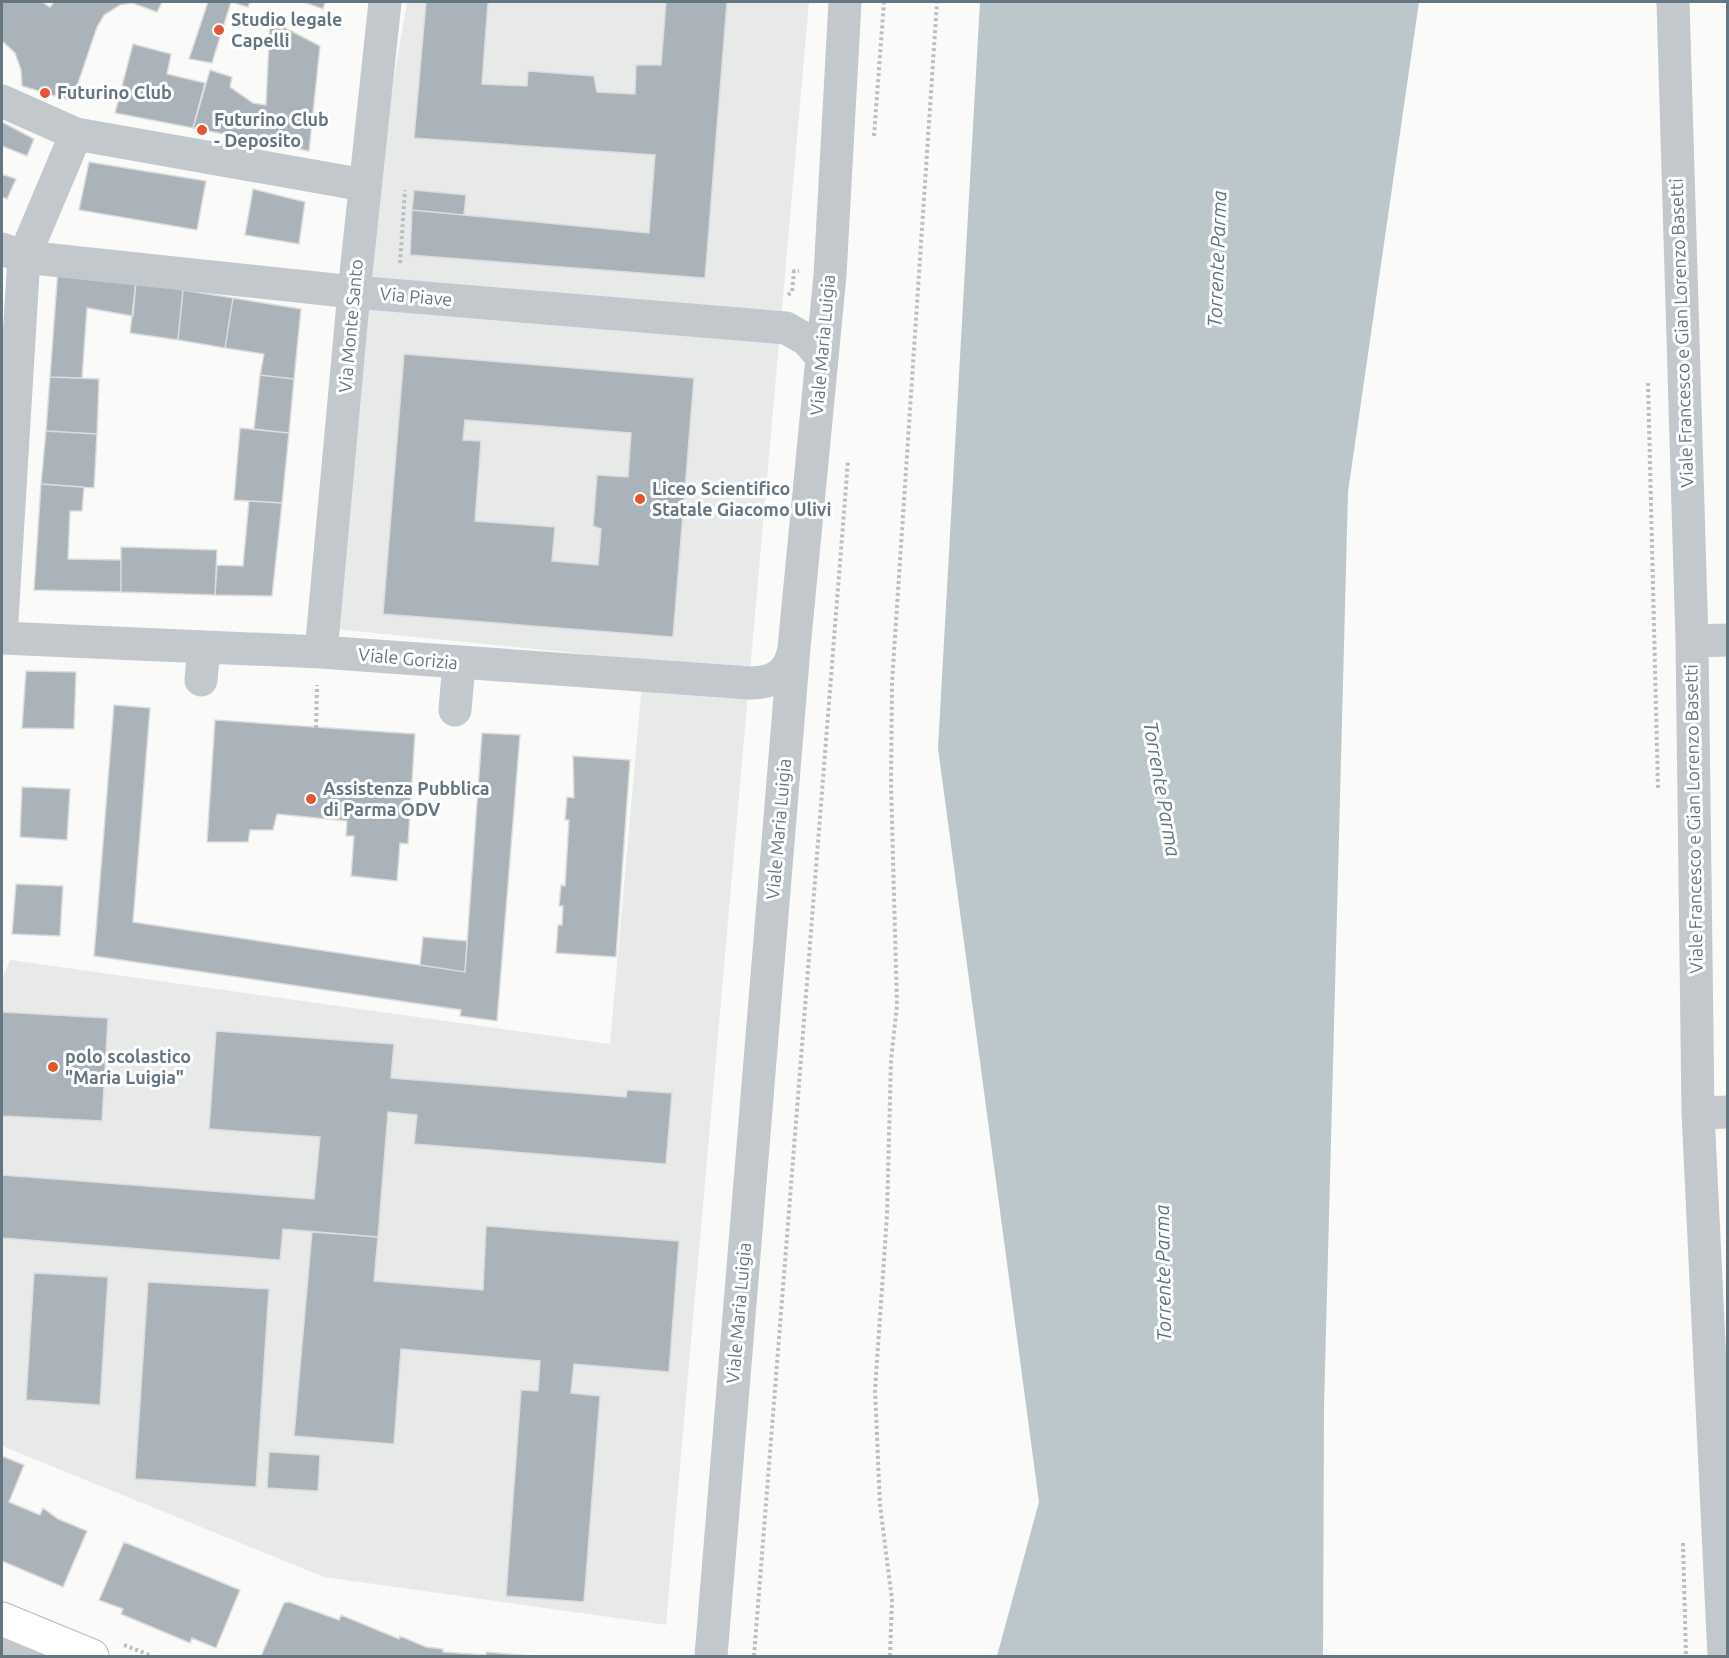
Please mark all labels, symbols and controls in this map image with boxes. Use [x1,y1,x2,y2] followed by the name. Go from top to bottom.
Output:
[231,9,342,50] place label: Studio legale Capelli
[212,23,226,37] marker: Studio legale Capelli
[57,82,172,102] place label: Futurino Club
[38,86,52,100] marker: Futurino Club
[214,109,329,150] place label: Futurino Club - Deposito
[195,123,209,137] marker: Futurino Club - Deposito
[1666,178,1696,488] street label: Viale Francesco e Gian Lorenzo Basetti
[1203,190,1230,328] water label: Torrente Parma
[334,258,366,393] street label: Via Monte Santo
[806,273,838,416] street label: Viale Maria Luigia
[379,283,453,309] street label: Via Piave
[652,478,831,519] place label: Liceo Scientifico Statale Giacomo Ulivi
[633,492,647,506] marker: Liceo Scientifico Statale Giacomo Ulivi
[357,644,459,672] street label: Viale Gorizia
[1680,664,1706,974] street label: Viale Francesco e Gian Lorenzo Basetti
[1139,719,1186,859] water label: Torrente Parma
[762,757,794,900] street label: Viale Maria Luigia
[323,778,490,819] place label: Assistenza Pubblica di Parma ODV
[304,792,318,806] marker: Assistenza Pubblica di Parma ODV
[65,1046,191,1087] place label: polo scolastico "Maria Luigia"
[46,1060,60,1074] marker: polo scolastico "Maria Luigia"
[1150,1204,1175,1342] water label: Torrente Parma
[722,1241,754,1384] street label: Viale Maria Luigia

